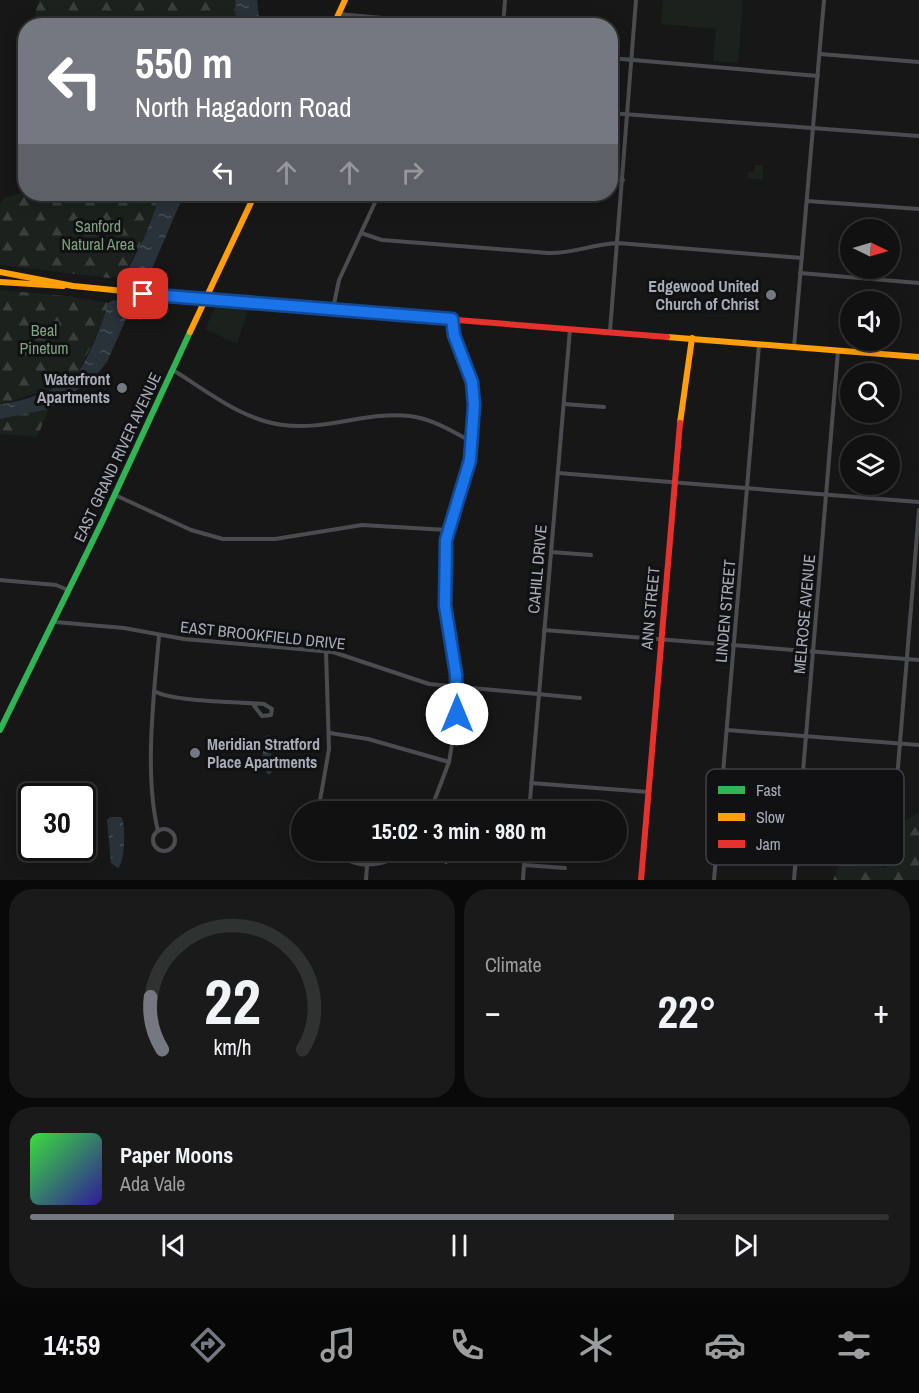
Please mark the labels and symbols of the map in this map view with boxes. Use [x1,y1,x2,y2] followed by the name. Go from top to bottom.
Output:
[62,215,135,255] park label: Sanford Natural Area
[840,219,900,279] north arrow
[117,268,168,319] pin
[648,275,760,315] place label: Edgewood United Church of Christ
[764,288,778,302] marker: Edgewood United Church of Christ
[20,319,68,359] park label: Beal Pinetum
[37,368,111,408] place label: Waterfront Apartments
[68,369,166,545] street label: EAST GRAND RIVER AVENUE
[115,381,129,395] marker: Waterfront Apartments
[522,524,552,614] street label: CAHILL DRIVE
[788,553,820,675] street label: MELROSE AVENUE
[710,558,740,664] street label: LINDEN STREET
[635,566,665,651] street label: ANN STREET
[179,615,347,655] street label: EAST BROOKFIELD DRIVE
[425,682,489,746] position arrow
[207,733,320,773] place label: Meridian Stratford Place Apartments
[188,746,202,760] marker: Meridian Stratford Place Apartments
[706,769,904,865] legend
[756,779,781,801] text: Fast
[18,783,96,861] speed limit sign: 30
[756,806,785,828] text: Slow
[756,833,781,855] text: Jam

